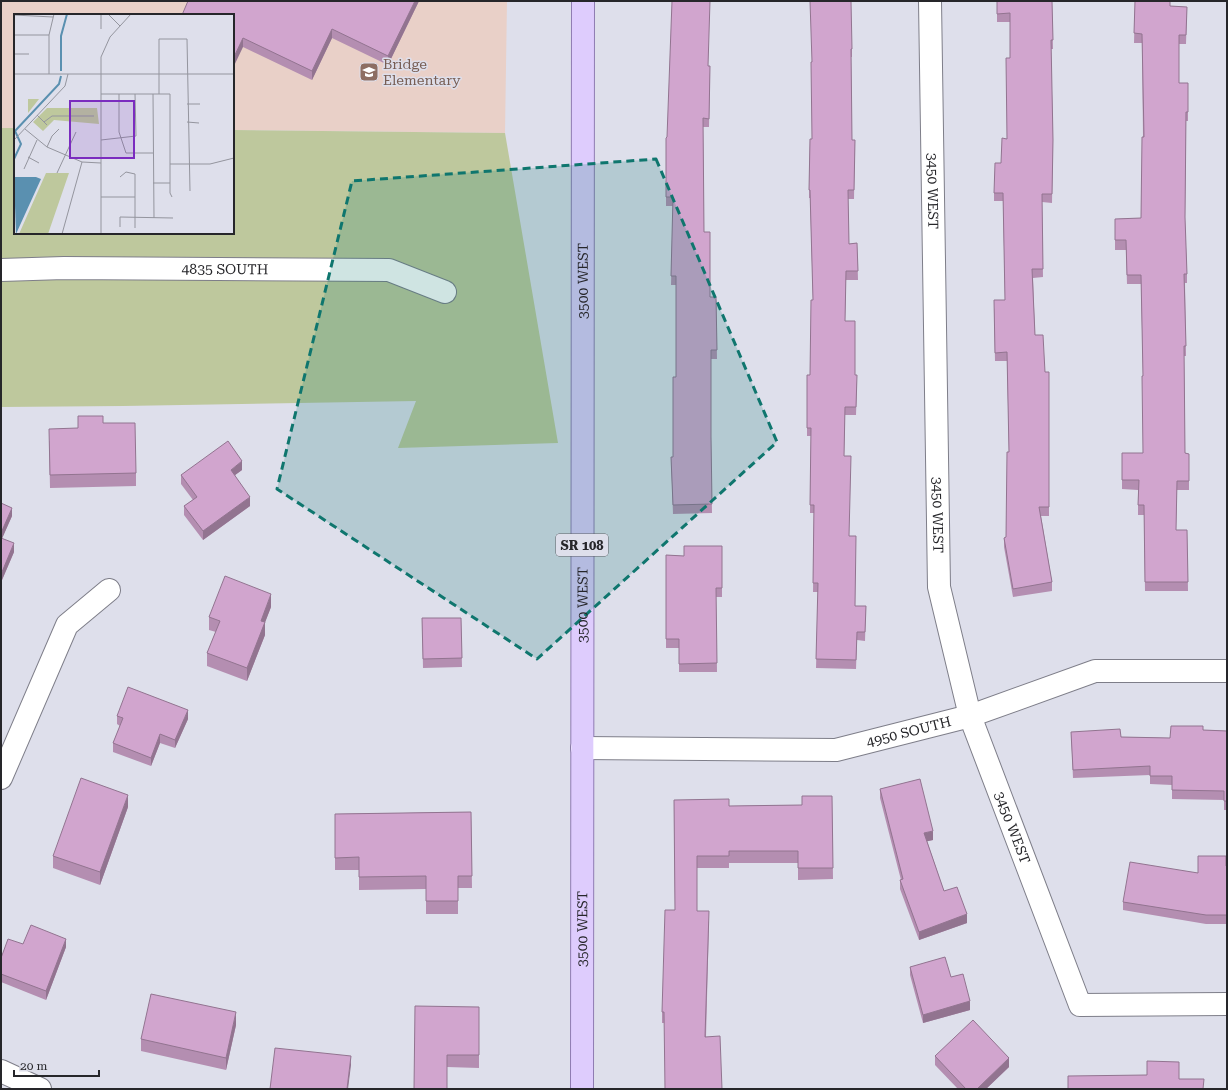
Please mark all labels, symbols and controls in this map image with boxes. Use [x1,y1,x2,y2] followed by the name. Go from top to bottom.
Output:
[14,14,234,234] inset map
[383,56,461,88] place label: Bridge Elementary
[358,61,380,83] school or university icon: Bridge Elementary
[924,153,942,229] street label: 3450 WEST
[575,243,591,319] street label: 3500 WEST
[181,261,269,277] street label: 4835 SOUTH
[929,477,946,553] street label: 3450 WEST
[556,534,608,556] road number: SR 108
[574,567,590,643] street label: 3500 WEST
[865,713,953,750] street label: 4950 SOUTH
[991,789,1033,866] street label: 3450 WEST
[574,891,590,967] street label: 3500 WEST
[14,1052,99,1078] scale bar
[20,1059,47,1073] text: 20 m

